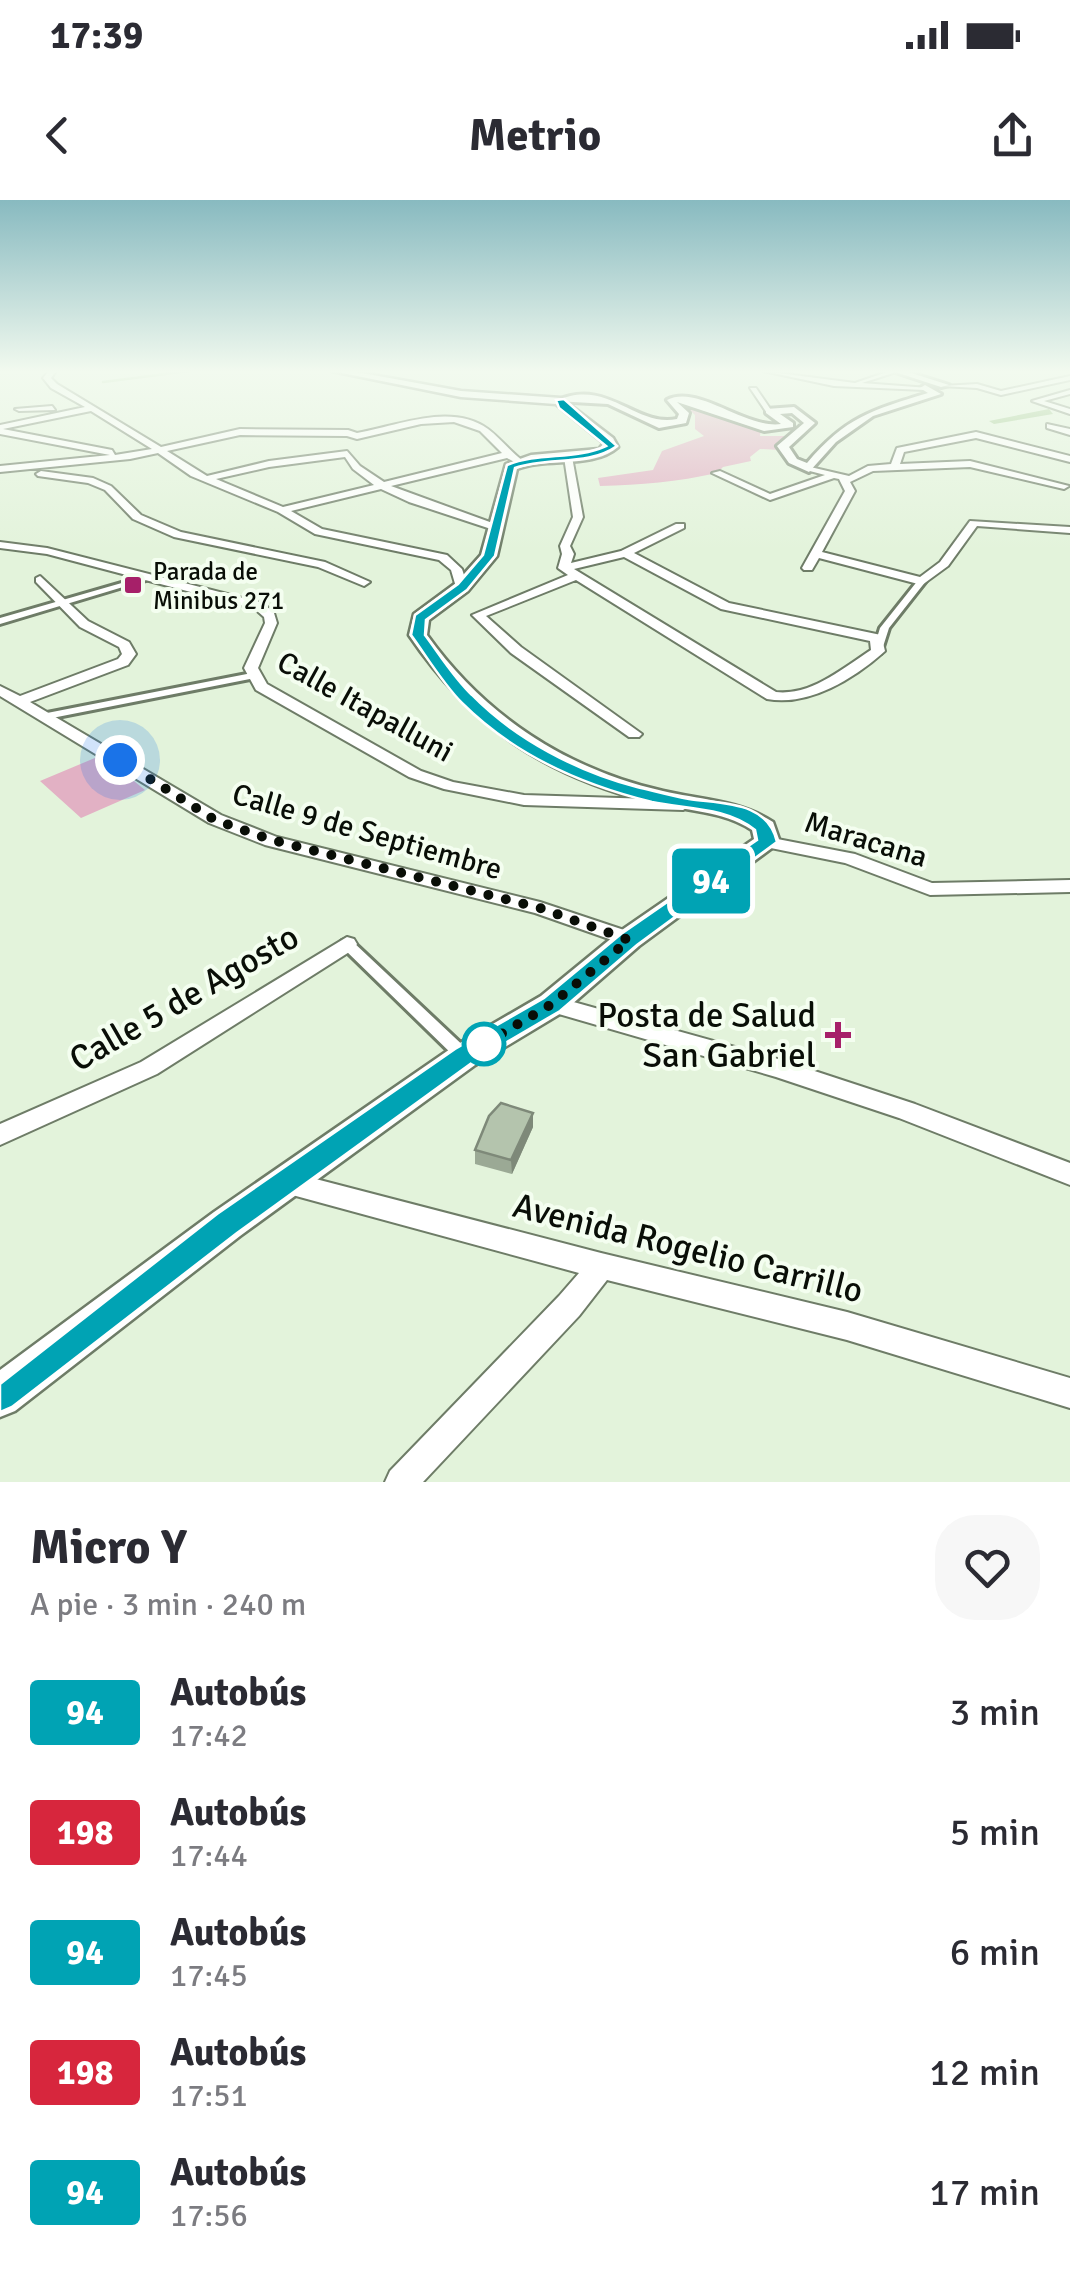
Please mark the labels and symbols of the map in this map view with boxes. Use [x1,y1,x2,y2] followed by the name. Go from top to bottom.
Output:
[153,556,284,616] place label: Parada de Minibus 271
[122,574,144,596] marker: Parada de Minibus 271
[271,643,459,771] street label: Calle Itapalluni
[95,735,145,785] your location
[228,776,506,888] street label: Calle 9 de Septiembre
[800,804,932,876] street label: Maracana
[666,848,756,914] line badge: 94
[62,915,306,1081] street label: Calle 5 de Agosto
[597,994,816,1077] place label: Posta de Salud San Gabriel
[825,1022,851,1048] marker: Posta de Salud San Gabriel
[463,1023,505,1065] unlabelled marker
[509,1184,867,1312] street label: Avenida Rogelio Carrillo

